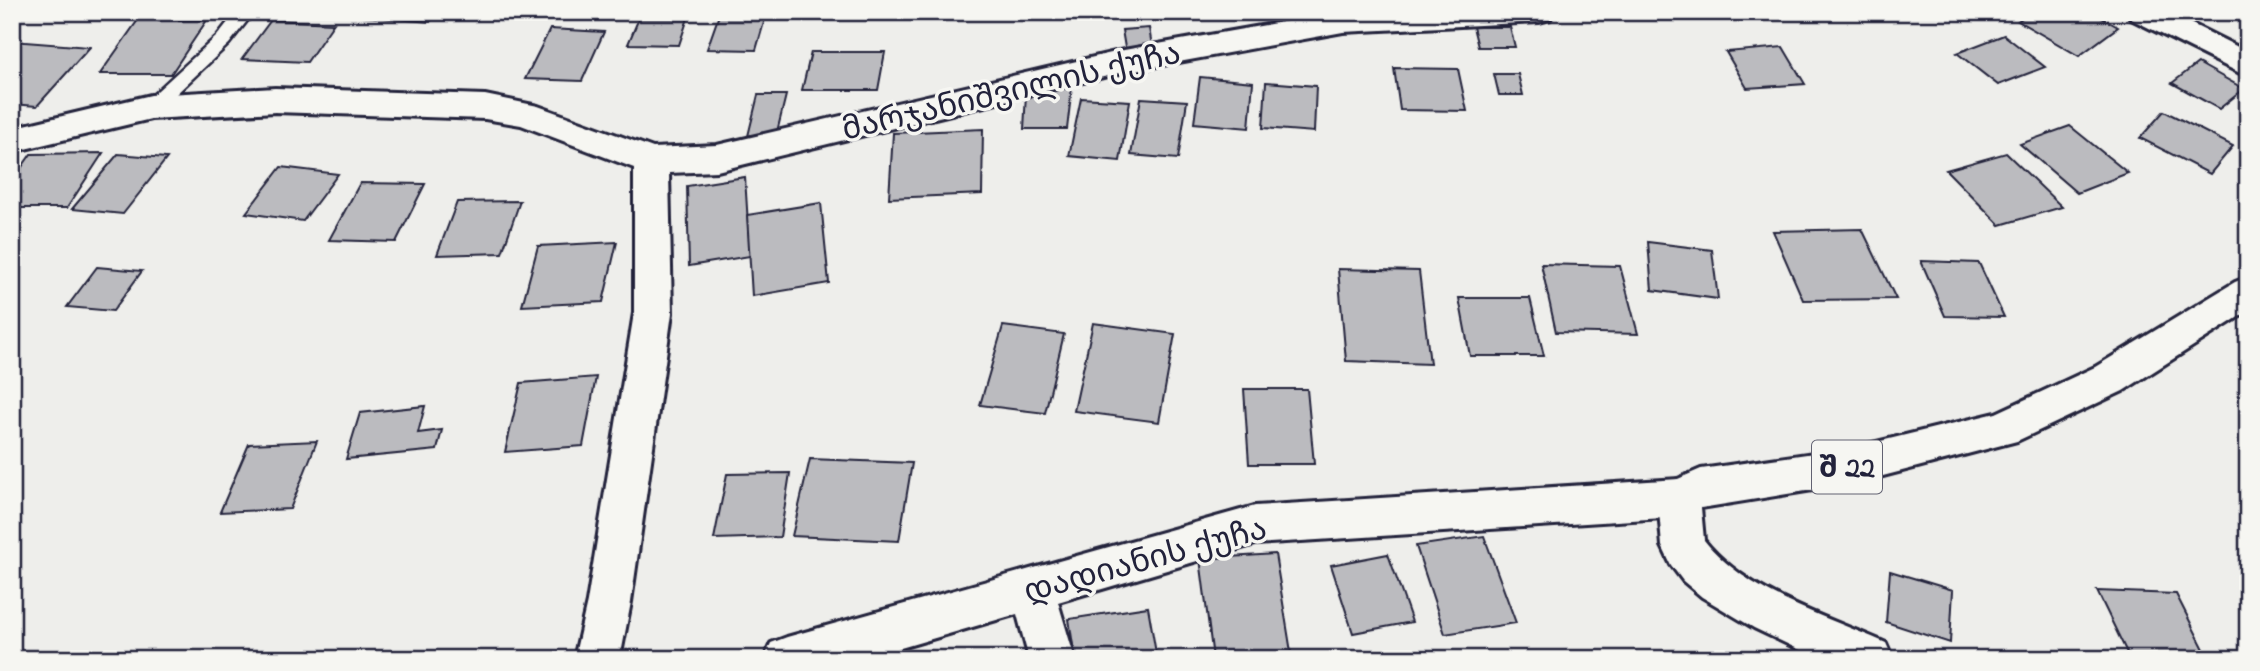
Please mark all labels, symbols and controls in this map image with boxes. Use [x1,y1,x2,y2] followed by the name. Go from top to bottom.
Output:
[838,32,1186,155] street label: მარჯანიშვილის ქუჩა
[1812,440,1882,494] road number: შ 22
[1019,507,1273,617] street label: დადიანის ქუჩა

